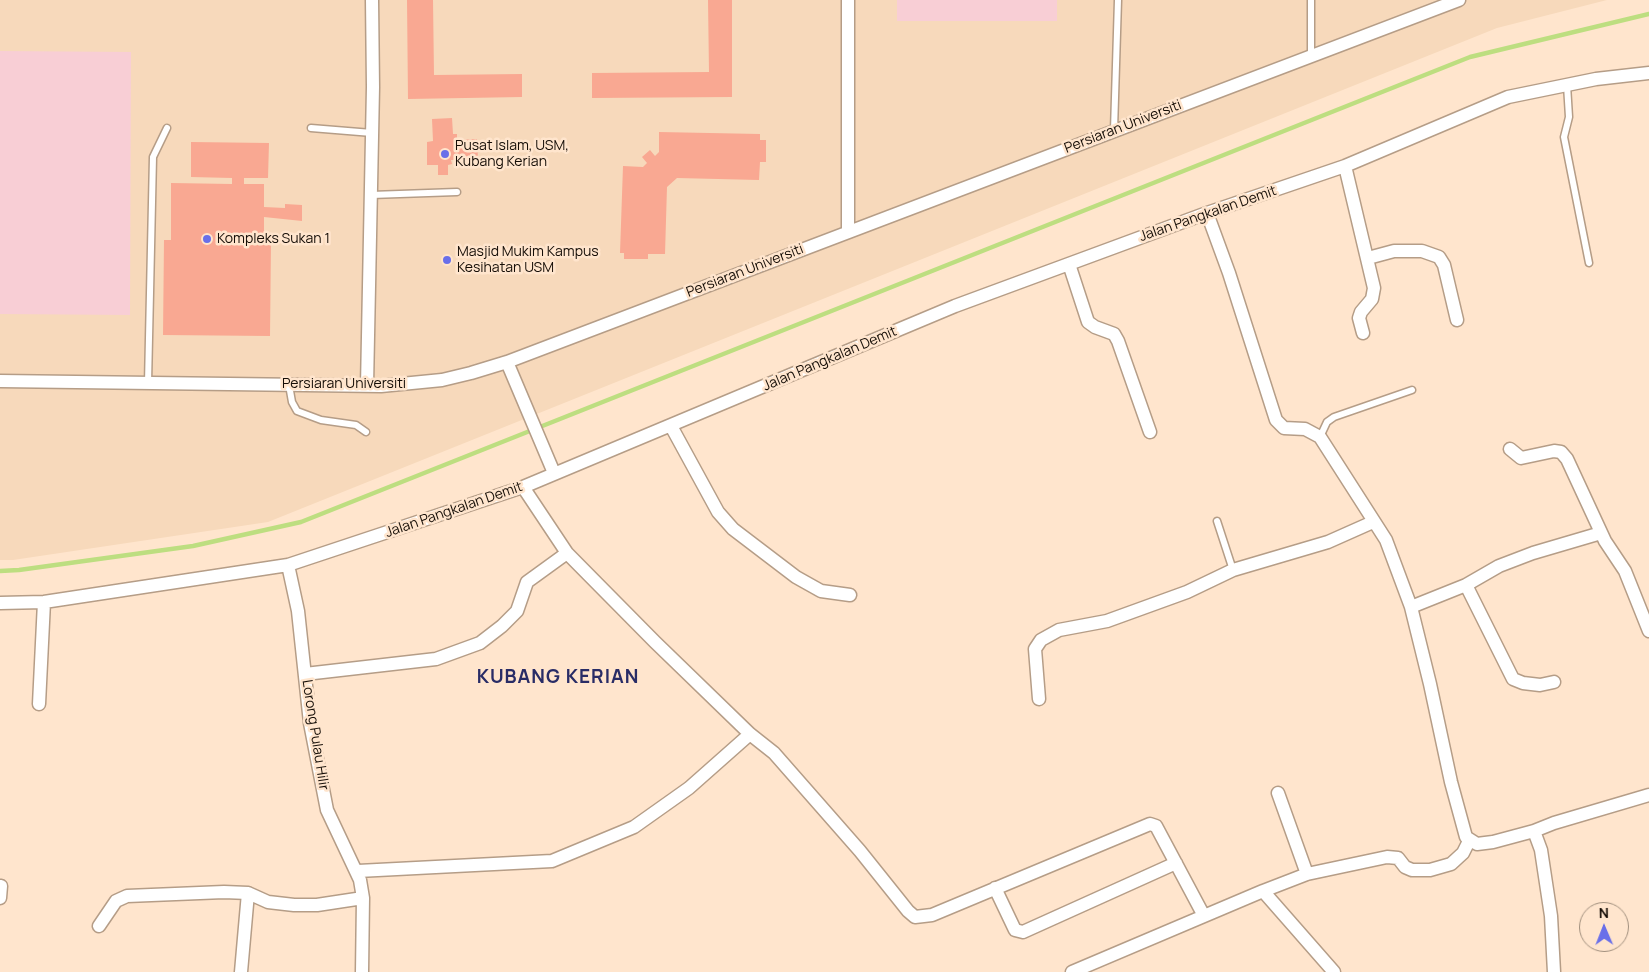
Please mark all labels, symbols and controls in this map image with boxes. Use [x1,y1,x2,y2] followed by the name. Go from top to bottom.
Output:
[1062,97,1184,157] street label: Persiaran Universiti
[455,138,569,170] place label: Pusat Islam, USM, Kubang Kerian
[439,148,451,160] marker: Pusat Islam, USM, Kubang Kerian
[1137,183,1279,245] street label: Jalan Pangkalan Demit
[217,231,330,247] place label: Kompleks Sukan 1
[201,233,213,245] marker: Kompleks Sukan 1
[684,241,806,301] street label: Persiaran Universiti
[457,244,599,276] place label: Masjid Mukim Kampus Kesihatan USM
[441,254,453,266] marker: Masjid Mukim Kampus Kesihatan USM
[760,323,900,395] street label: Jalan Pangkalan Demit
[282,376,406,392] street label: Persiaran Universiti
[383,479,525,541] street label: Jalan Pangkalan Demit
[475,667,641,689] district label: KUBANG KERIAN
[298,679,332,791] street label: Lorong Pulau Hilir
[1579,902,1629,952] north arrow
[1599,903,1609,922] text: N

